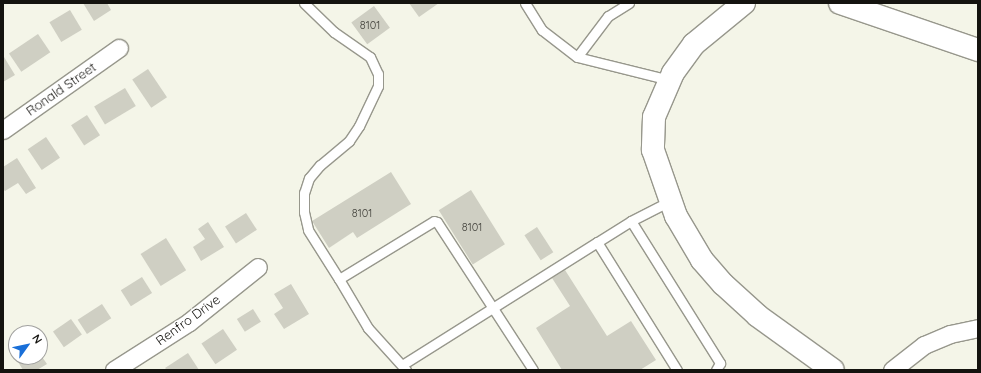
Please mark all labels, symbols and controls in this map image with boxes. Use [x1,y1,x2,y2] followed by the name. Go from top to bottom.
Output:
[360,18,380,32] house number: 8101
[23,59,99,119] street label: Ronald Street
[352,206,372,220] house number: 8101
[462,220,482,234] house number: 8101
[153,291,223,349] street label: Renfro Drive
[8,325,48,365] north arrow
[29,332,45,346] text: N

